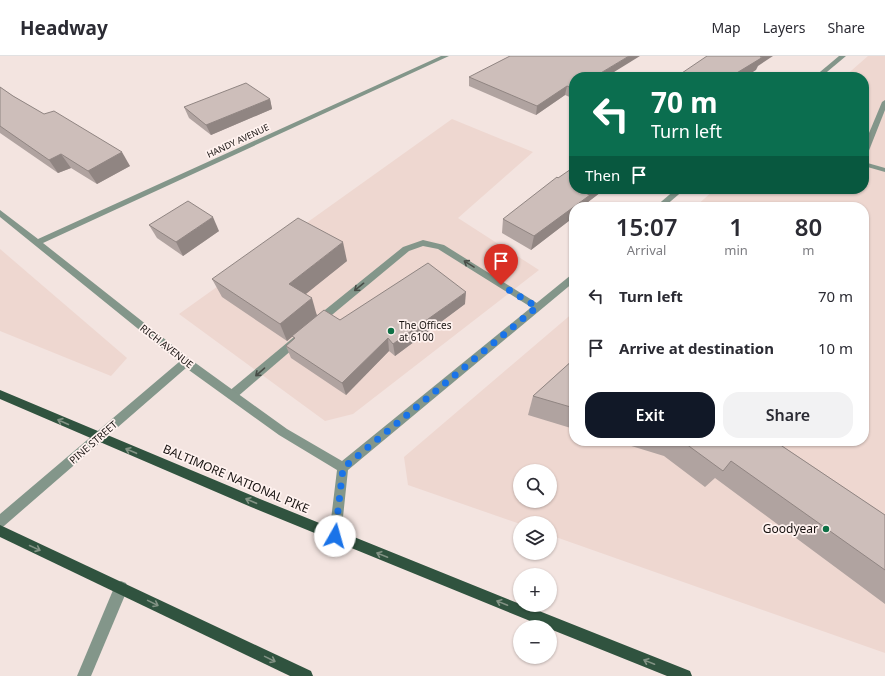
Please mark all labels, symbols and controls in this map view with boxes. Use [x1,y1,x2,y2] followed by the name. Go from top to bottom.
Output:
[20,15,108,41] text: Headway
[712,18,741,37] text: Map
[763,18,805,37] text: Layers
[827,18,865,37] text: Share
[651,83,718,121] text: 70 m
[585,88,637,140] icon: left
[651,119,722,143] text: Turn left
[204,120,271,161] street label: HANDY AVENUE
[628,164,650,186] icon: arrive
[585,165,620,185] text: Then
[616,210,677,243] text: 15:07
[729,210,743,243] text: 1
[795,210,822,243] text: 80
[627,241,666,259] text: Arrival
[724,241,748,259] text: min
[802,241,814,259] text: m
[484,244,518,285] pin
[490,250,512,272] icon: arrive
[464,260,475,268] one-way arrow
[353,283,364,292] one-way arrow
[585,285,607,307] icon: left
[619,286,683,306] text: Turn left
[818,286,853,306] text: 70 m
[399,318,452,344] place label: The Offices at 6100
[137,321,197,371] street label: RICH AVENUE
[386,326,396,336] marker: The Offices at 6100
[585,337,607,359] icon: arrive
[619,338,774,358] text: Arrive at destination
[818,338,853,358] text: 10 m
[255,367,265,376] one-way arrow
[585,392,715,438] button: Exit
[723,392,853,438] button: Share
[57,417,69,425] one-way arrow
[66,417,120,467] street label: PINE STREET
[160,440,312,517] street label: BALTIMORE NATIONAL PIKE
[126,447,138,454] one-way arrow
[513,464,557,664] map controls
[513,464,557,508] button: search
[246,496,258,504] one-way arrow
[314,515,356,557] position arrow
[513,516,557,560] button: layers
[763,520,818,537] place label: Goodyear
[821,524,831,534] marker: Goodyear
[29,545,41,552] one-way arrow
[376,550,388,558] one-way arrow
[513,568,557,612] button: +
[497,599,509,606] one-way arrow
[146,600,158,608] one-way arrow
[513,620,557,664] button: −
[264,656,276,664] one-way arrow
[644,657,656,665] one-way arrow

